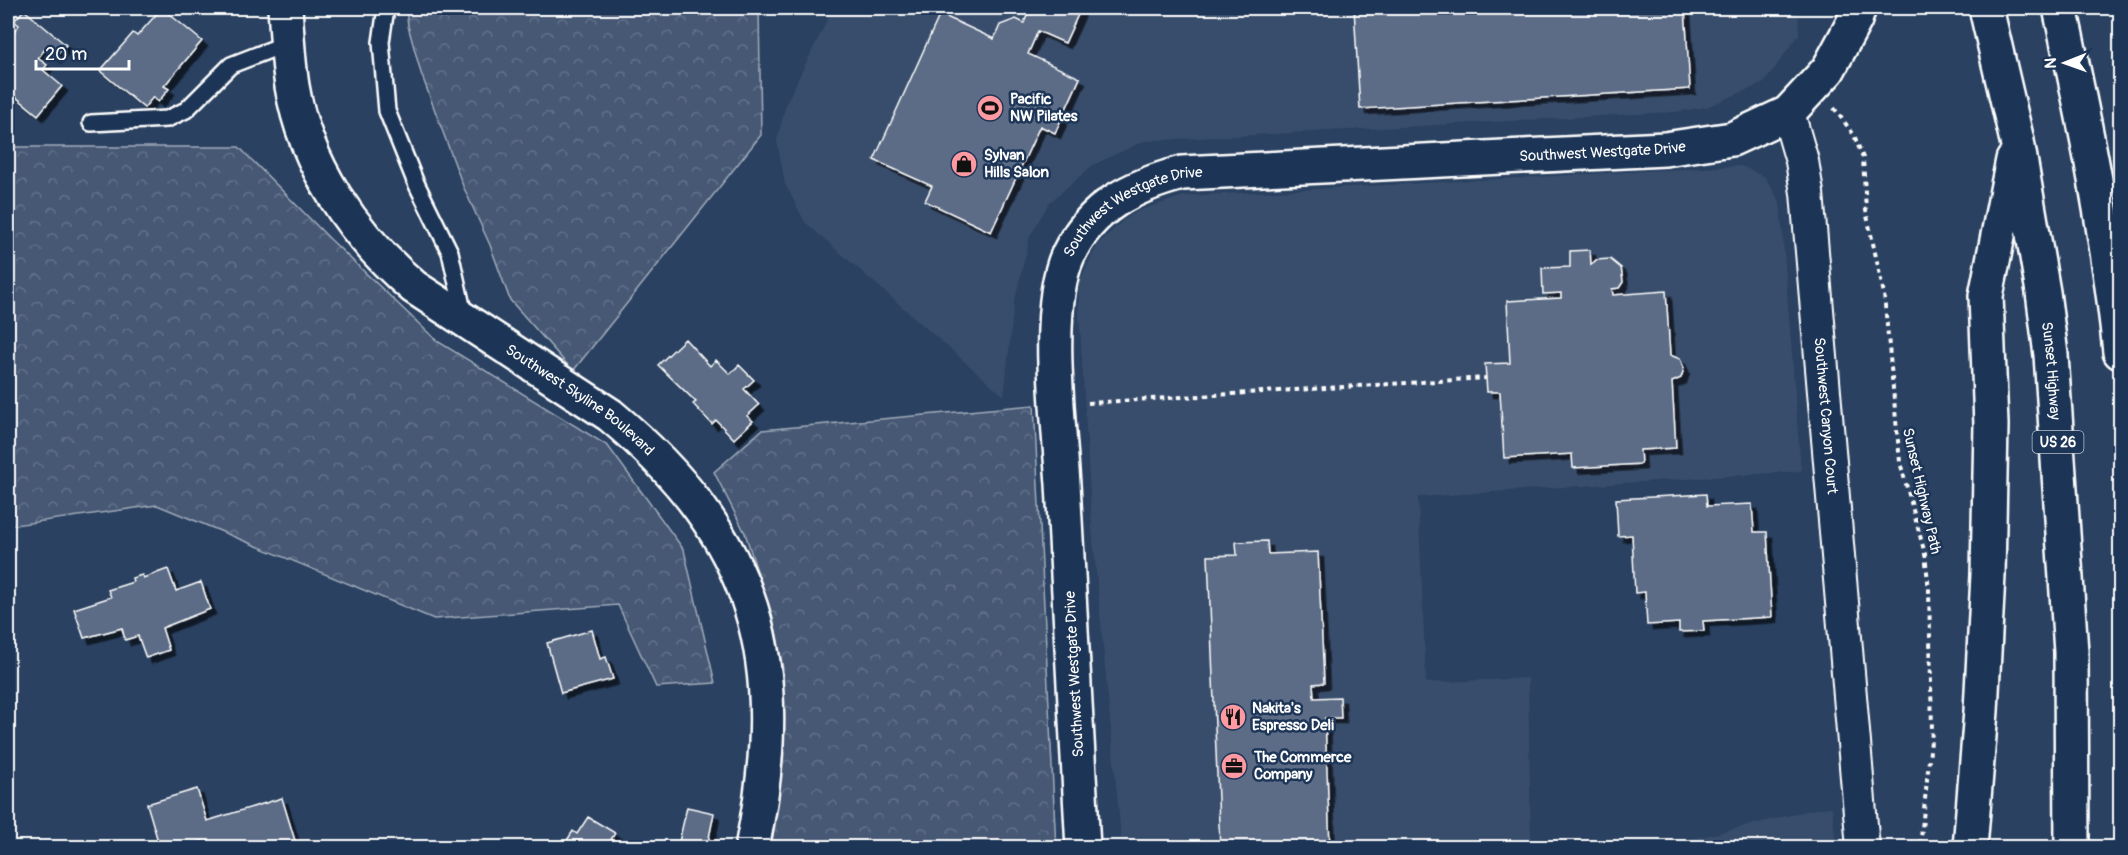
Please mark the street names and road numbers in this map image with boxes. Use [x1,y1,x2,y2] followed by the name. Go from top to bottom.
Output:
[1519,137,1688,166] street label: Southwest Westgate Drive
[1060,163,1204,260] street label: Southwest Westgate Drive
[2037,321,2064,421] street label: Sunset Highway
[1809,337,1842,496] street label: Southwest Canyon Court
[502,340,658,460] street label: Southwest Skyline Boulevard
[1898,426,1945,556] street label: Sunset Highway Path
[2032,431,2084,453] road number: US 26
[1061,590,1088,758] street label: Southwest Westgate Drive

